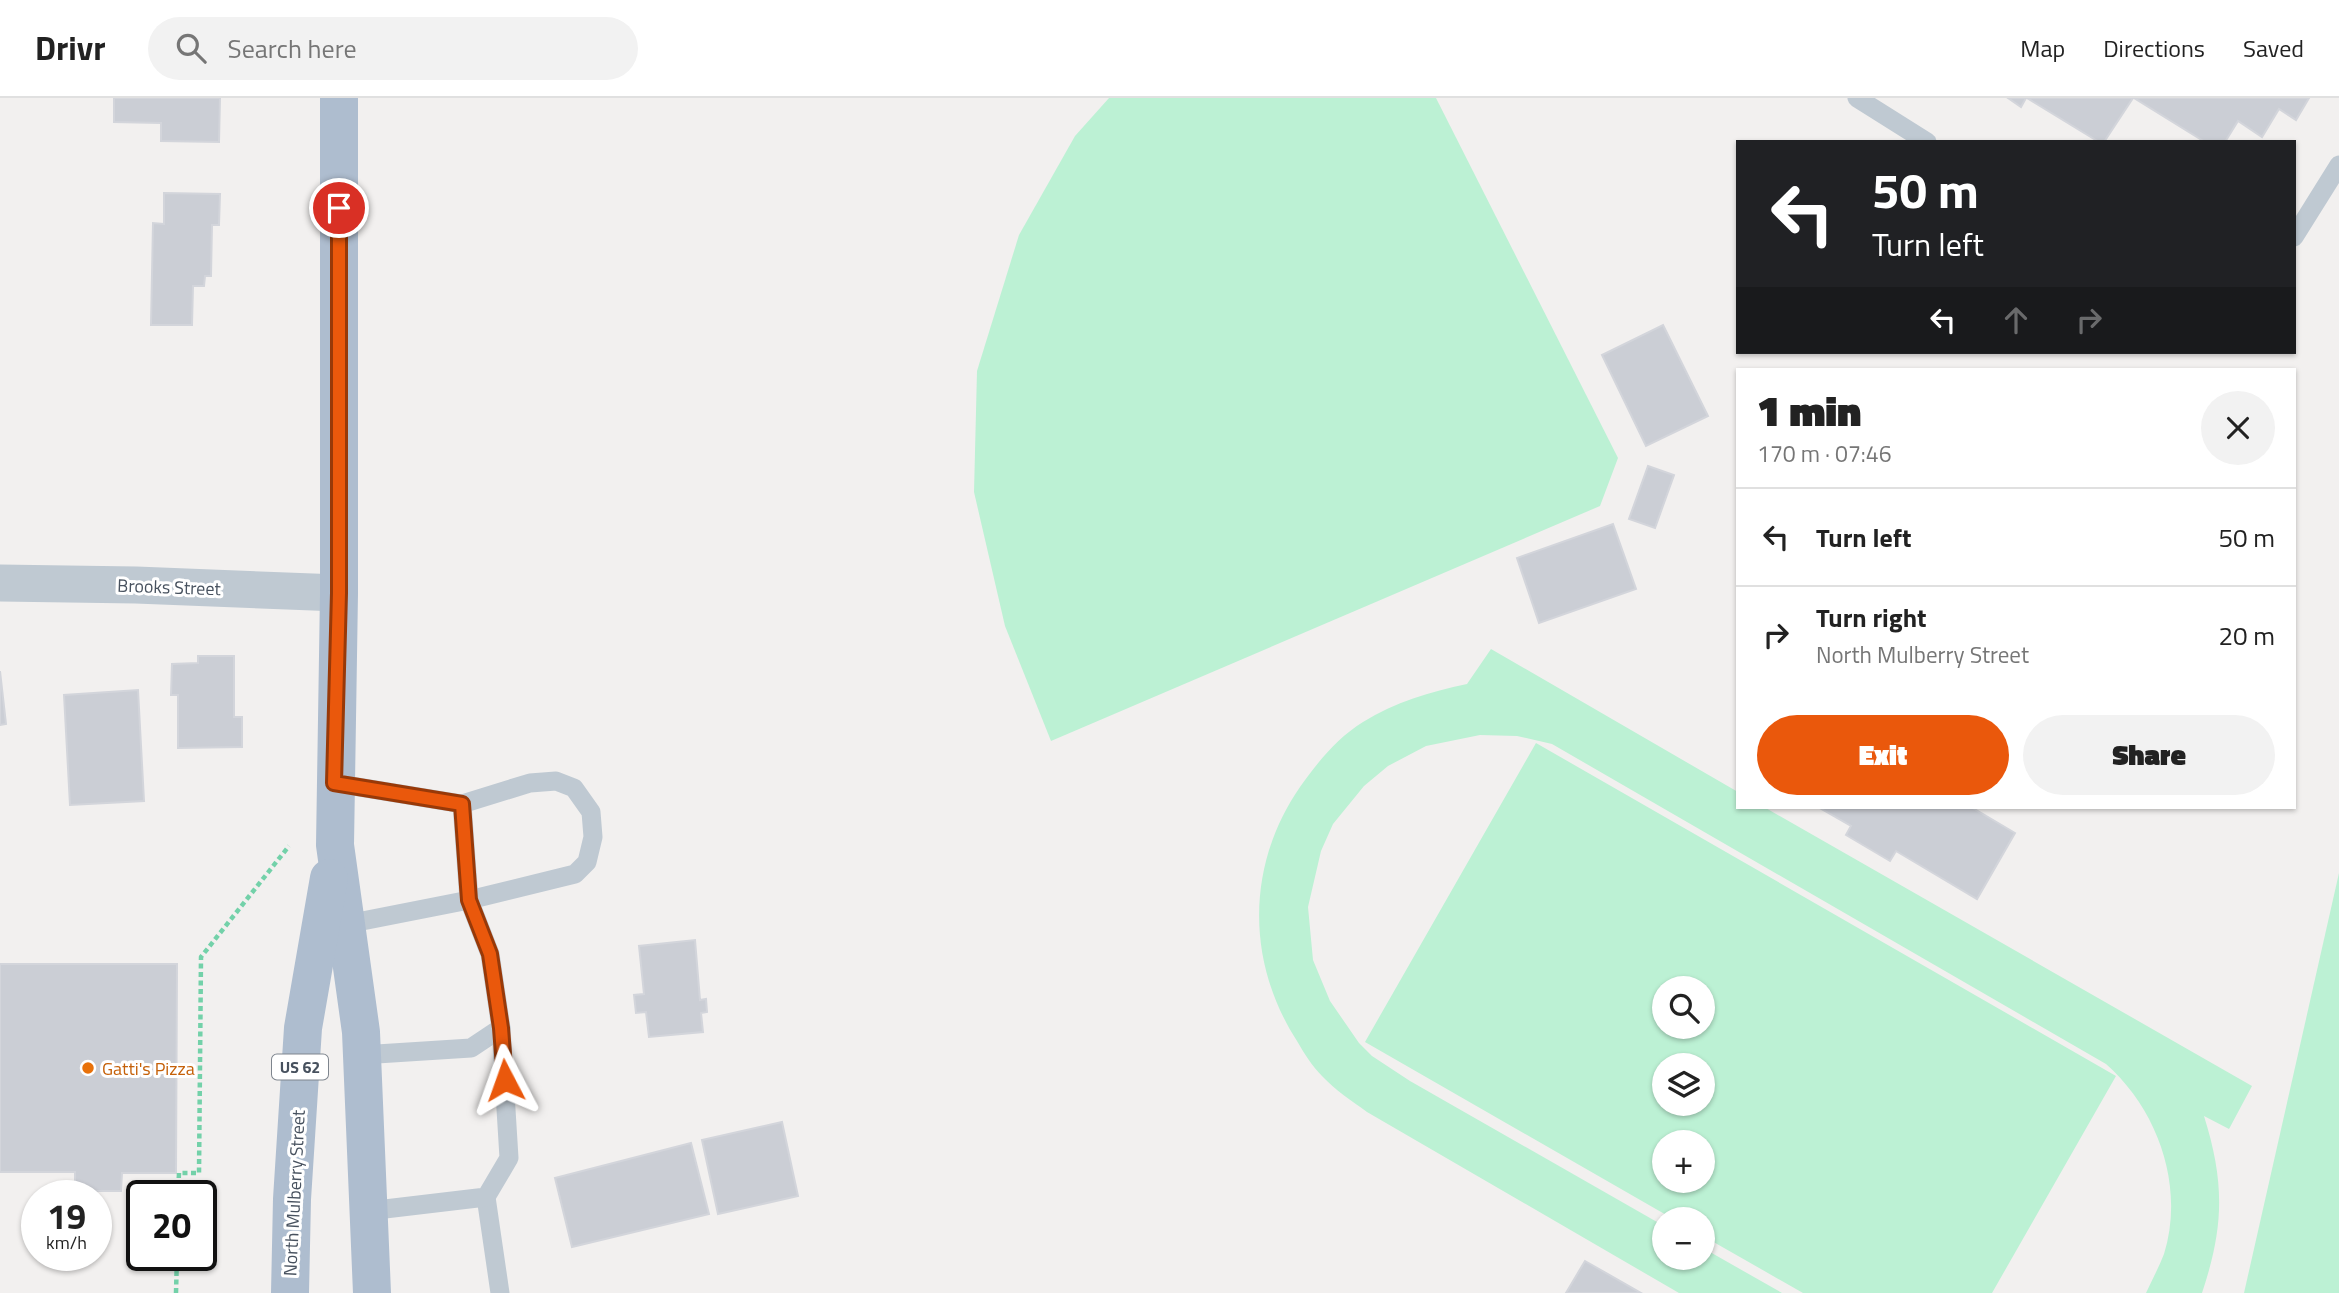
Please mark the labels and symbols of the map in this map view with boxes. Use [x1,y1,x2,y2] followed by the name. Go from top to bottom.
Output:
[309,178,369,238] pin
[117,572,222,602] street label: Brooks Street
[468,1043,542,1117] position arrow
[272,1054,328,1079] road number: US 62
[102,1055,195,1082] place label: Gatti's Pizza
[80,1060,96,1076] marker: Gatti's Pizza
[276,1108,312,1277] street label: North Mulberry Street
[126,1180,217,1271] speed limit sign: 20

